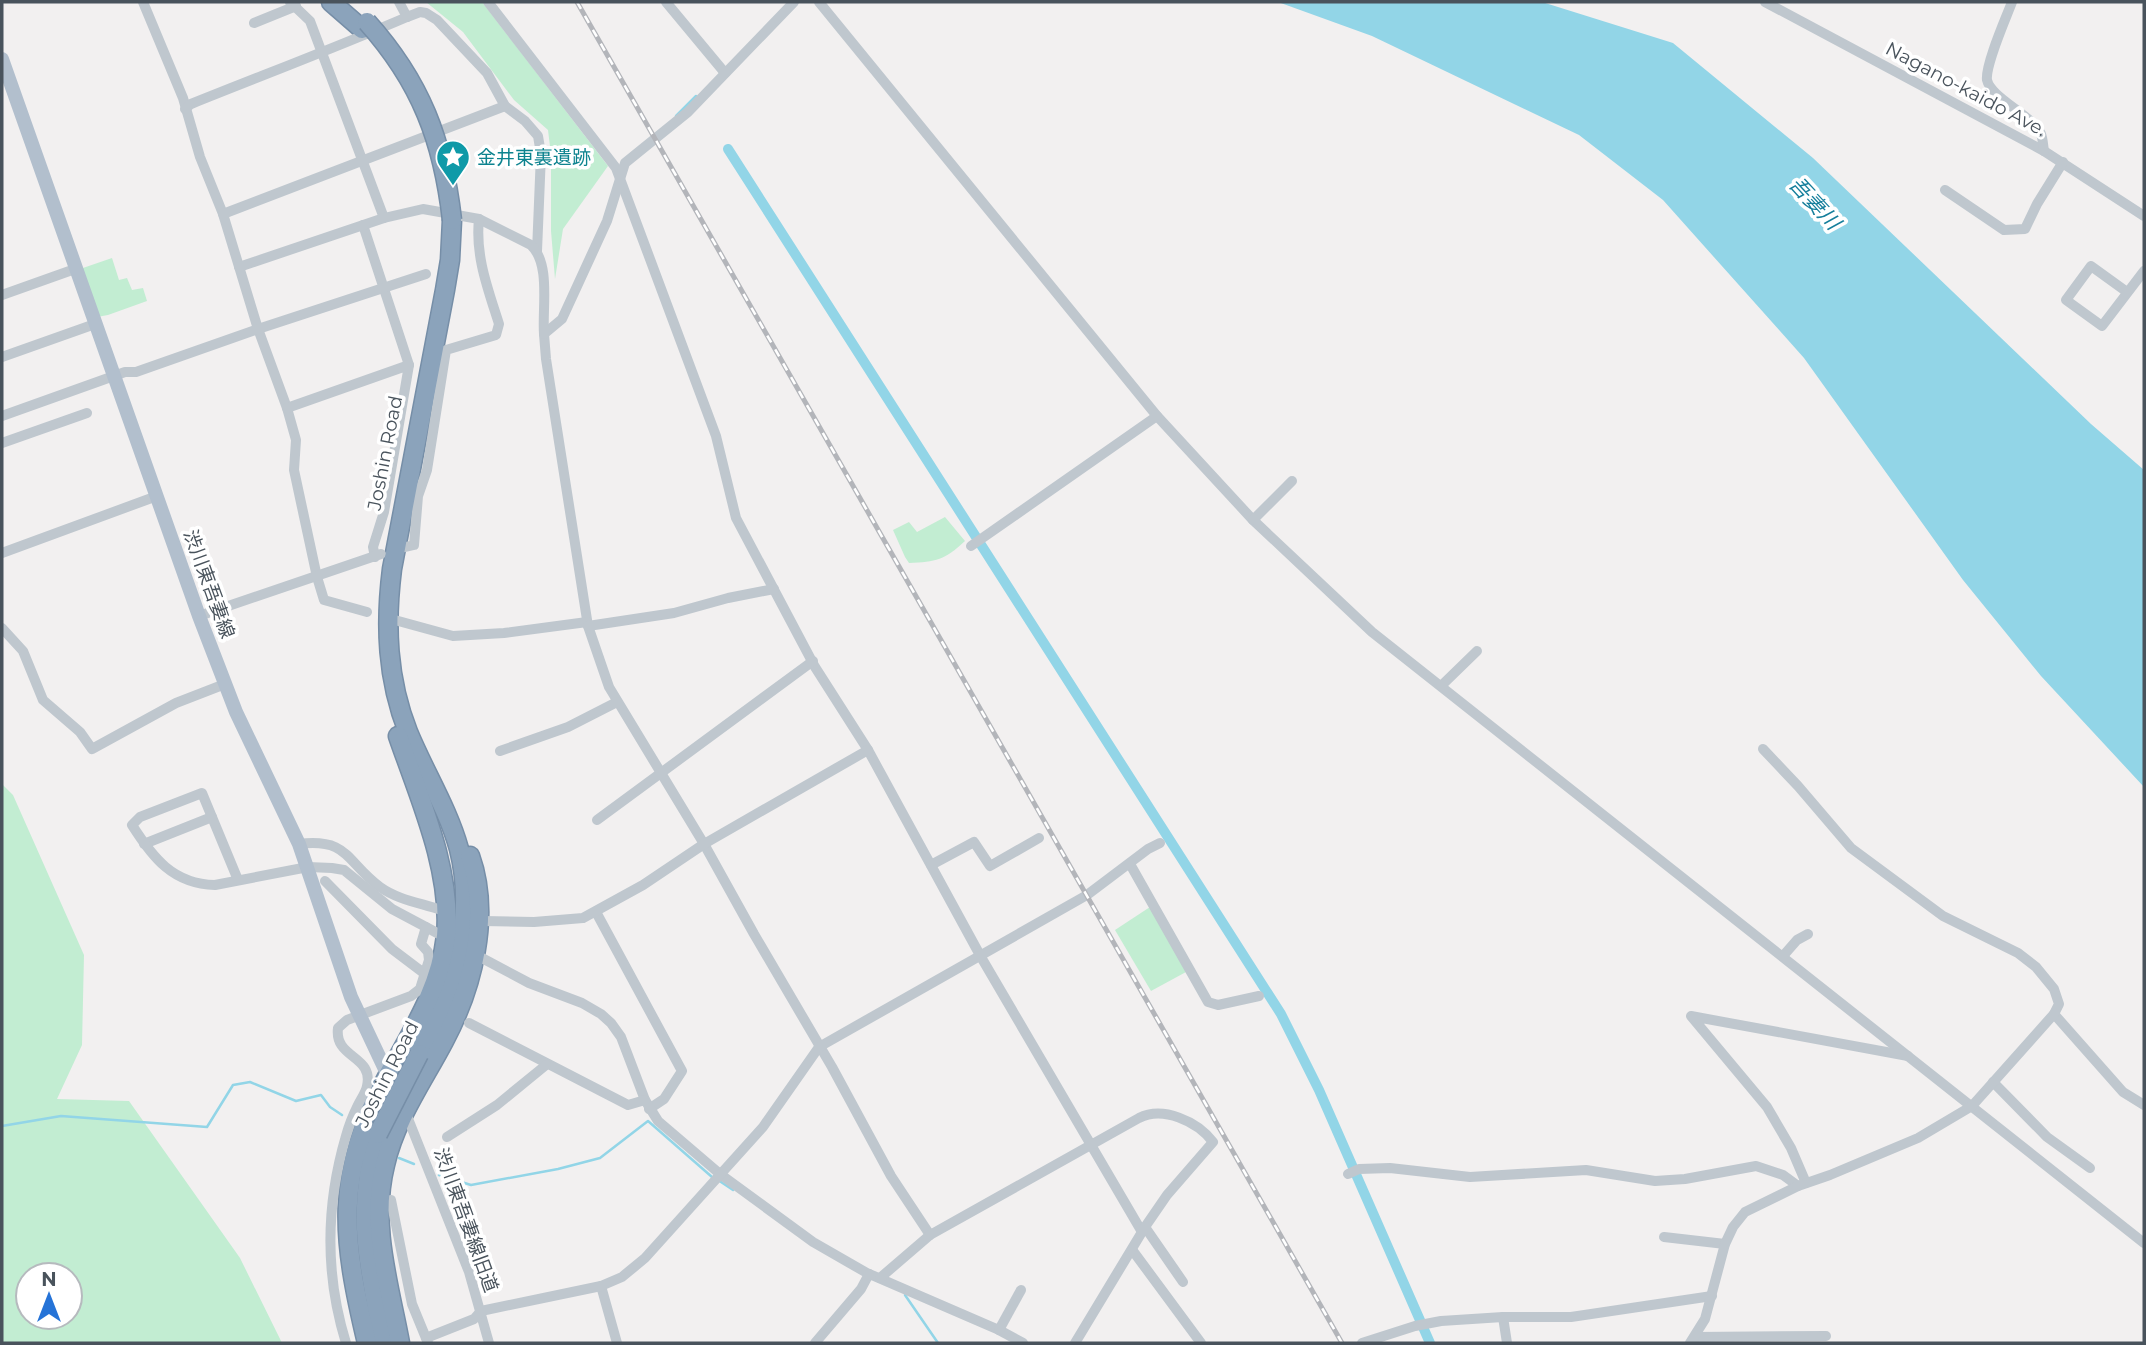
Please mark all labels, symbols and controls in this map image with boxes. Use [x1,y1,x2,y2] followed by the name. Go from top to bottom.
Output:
[1882,37,2050,141] street label: Nagano-kaido Ave.
[434,138,472,187] place icon: 金井東裏遺跡
[477,146,591,169] place label: 金井東裏遺跡
[1784,171,1847,236] water label: 吾妻川
[362,394,407,513] street label: Joshin Road
[179,526,239,642] street label: 渋川東吾妻線
[350,1017,424,1132] street label: Joshin Road
[429,1145,503,1295] street label: 渋川東吾妻線旧道
[14,1261,84,1331] north arrow
[41,1268,57,1291] text: N

